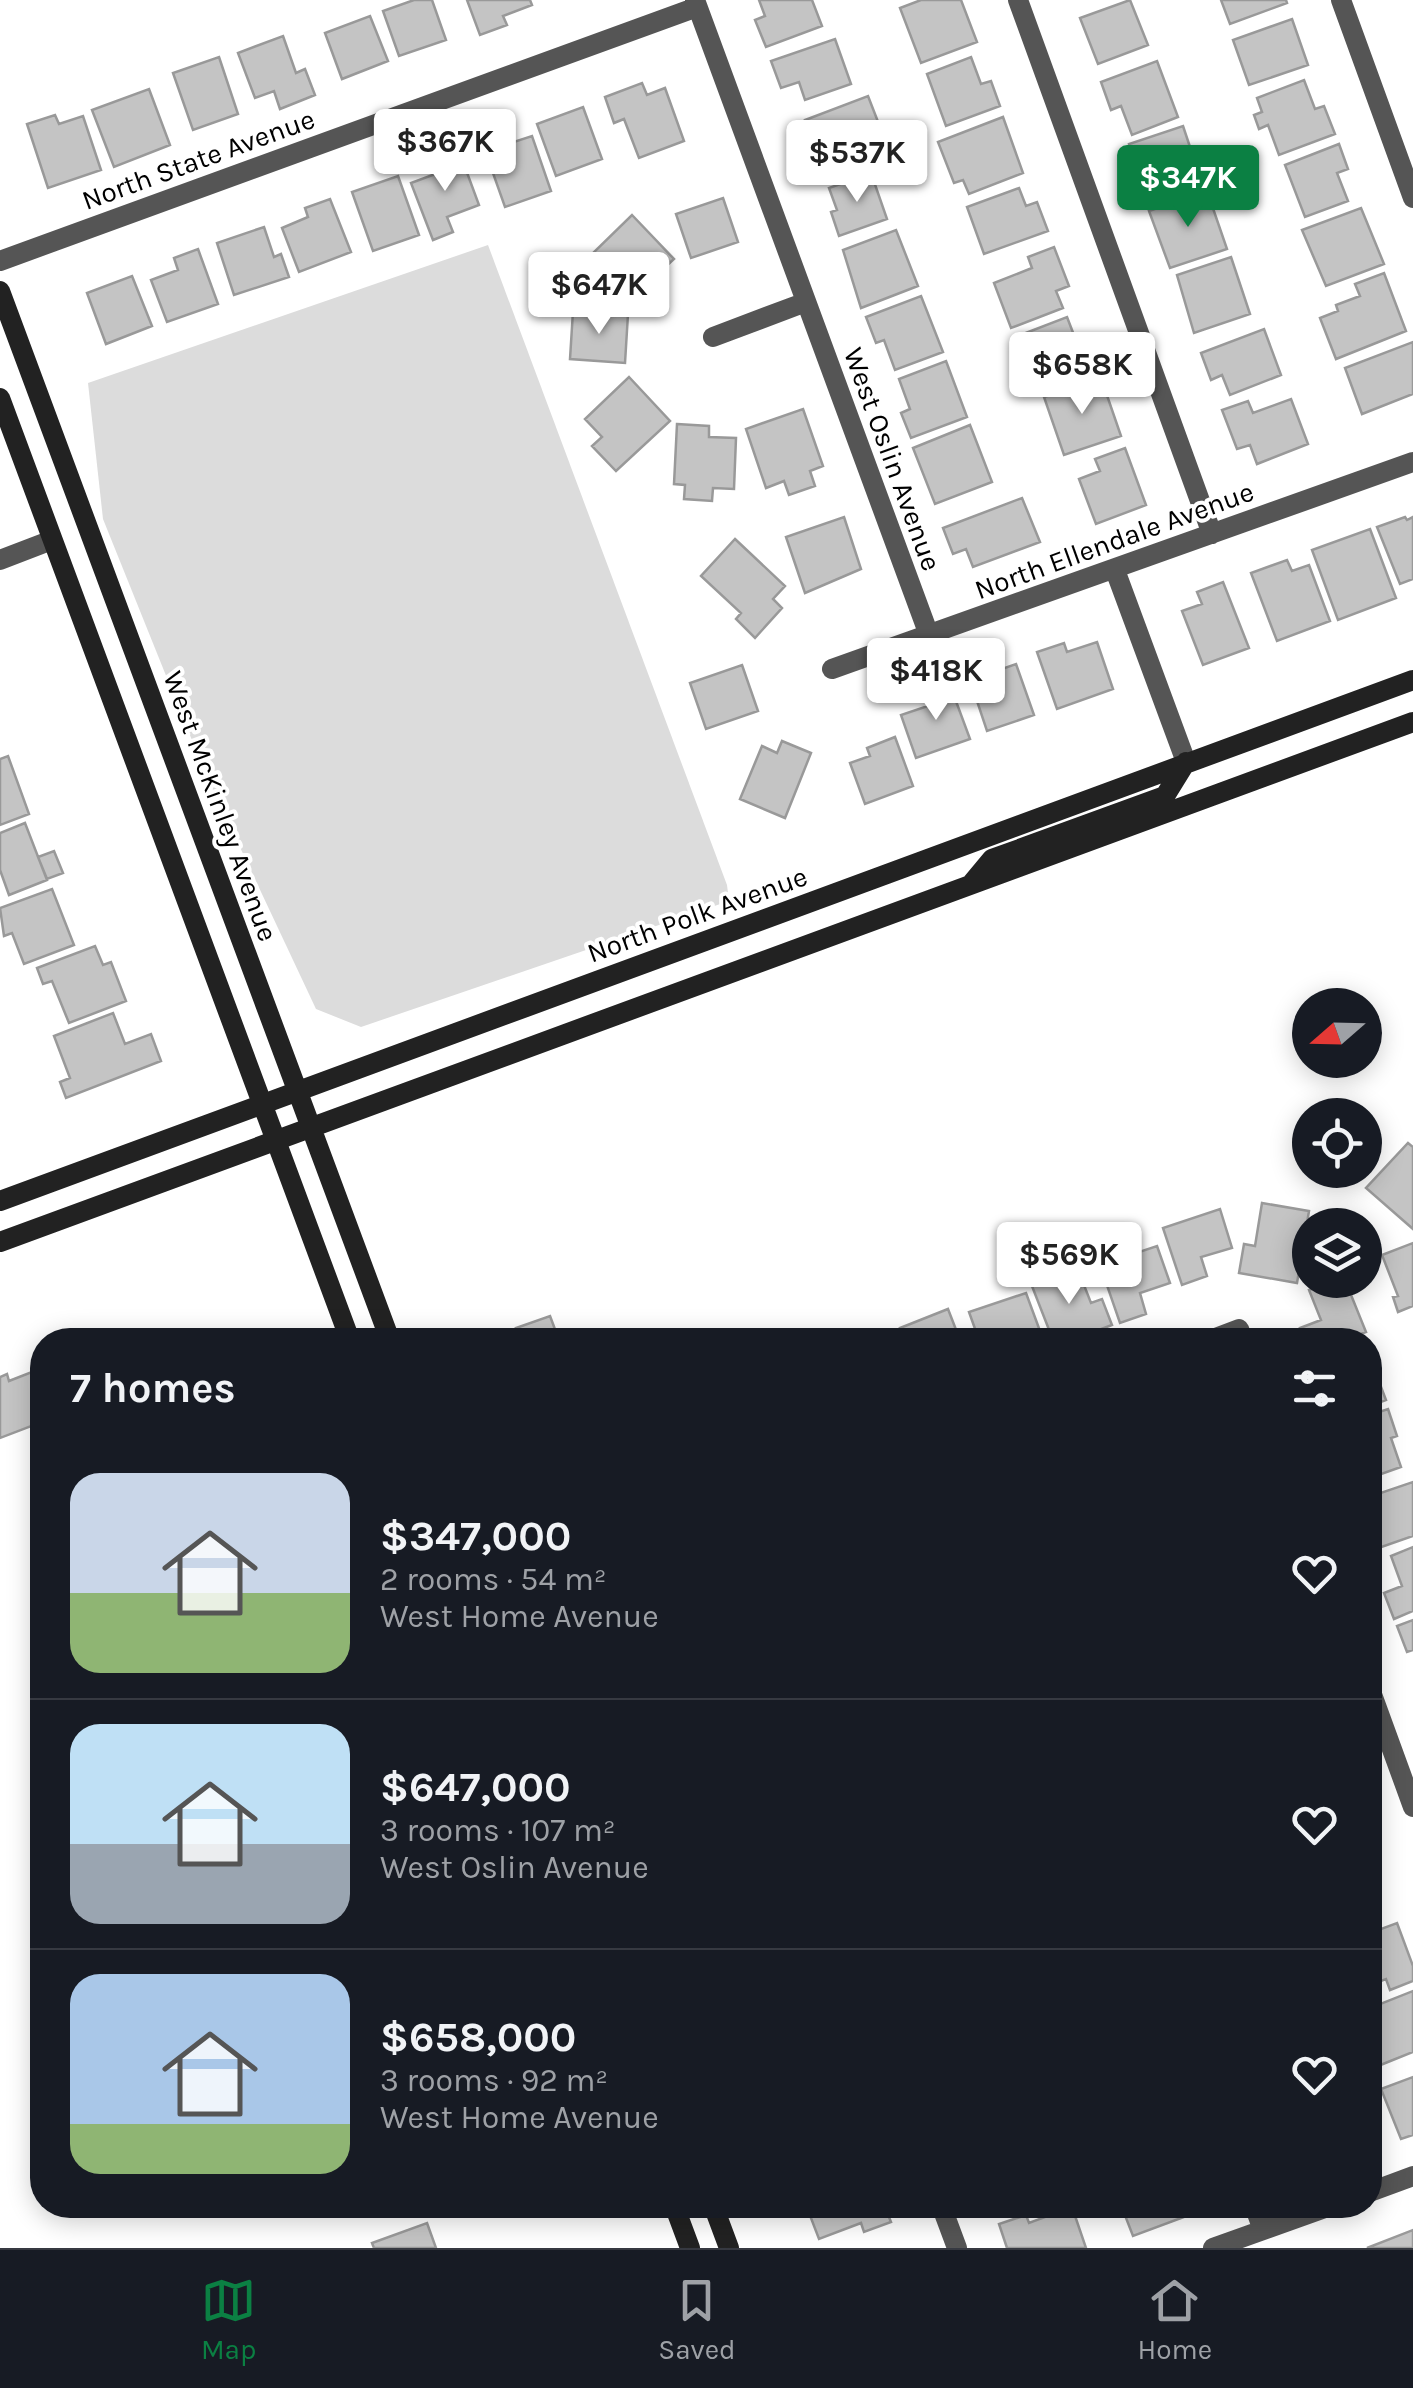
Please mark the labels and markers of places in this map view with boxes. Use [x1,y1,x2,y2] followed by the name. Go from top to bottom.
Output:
[375,109,515,194] pin: $367K
[787,120,927,205] pin: $537K
[1118,145,1258,230] pin: $347K
[529,252,669,337] pin: $647K
[1012,332,1152,417] pin: $658K
[866,638,1006,723] pin: $418K
[999,1222,1139,1307] pin: $569K

